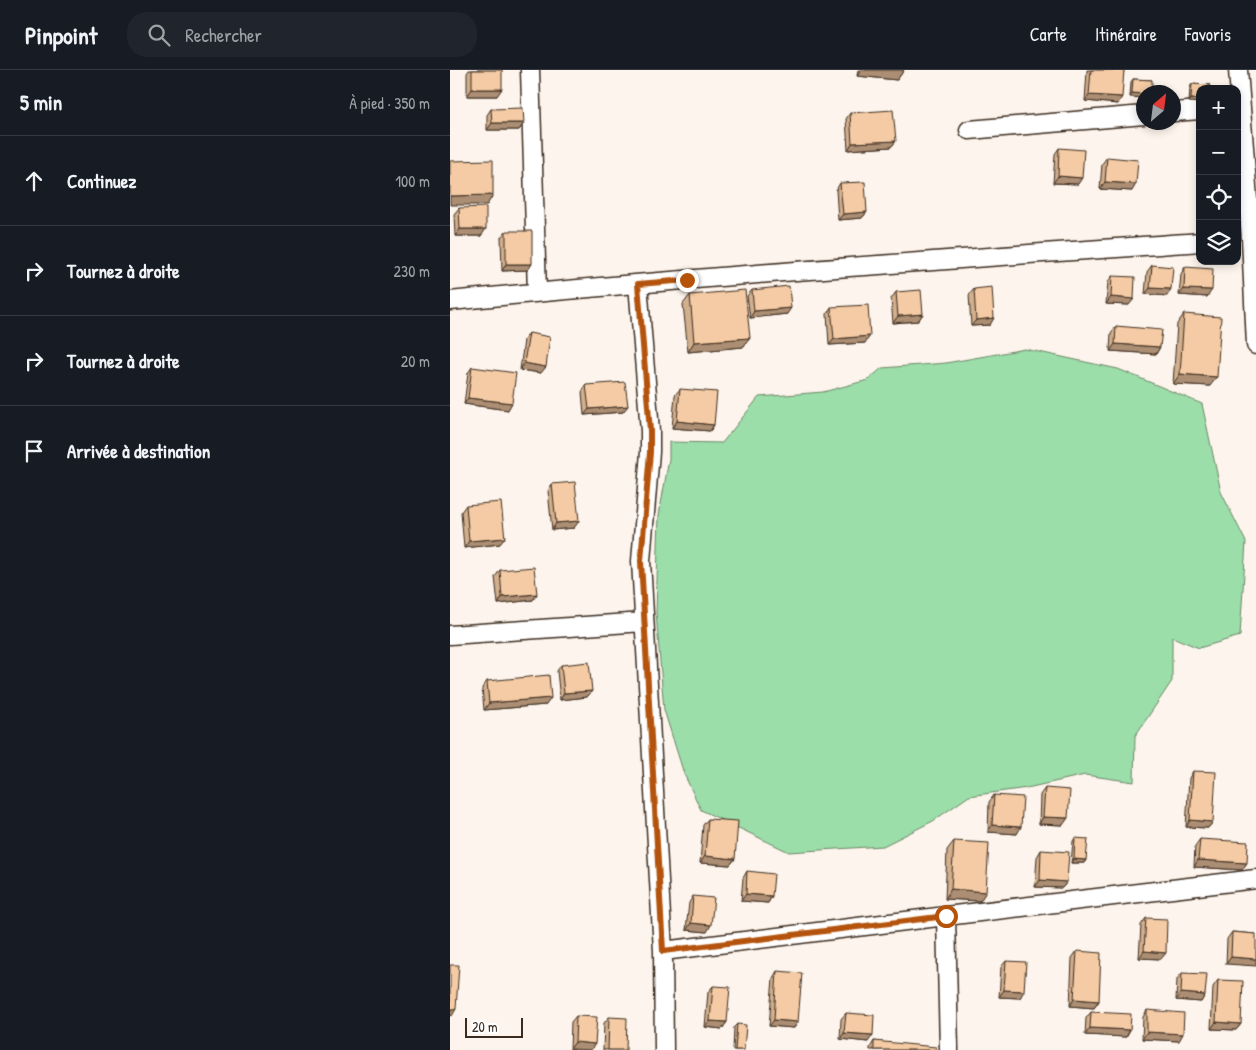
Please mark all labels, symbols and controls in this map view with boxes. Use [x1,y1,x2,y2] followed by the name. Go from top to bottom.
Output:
[127,12,477,57] search box
[25,19,97,51] text: Pinpoint
[145,21,173,49] icon: search
[185,22,262,48] text: Rechercher
[1030,22,1067,47] text: Carte
[1095,22,1157,47] text: Itinéraire
[1185,22,1231,47] text: Favoris
[1136,85,1181,130] north arrow
[1196,85,1241,265] map controls
[1196,85,1241,130] button: +
[20,88,62,117] text: 5 min
[349,92,430,114] text: À pied · 350 m
[1196,130,1241,175] button: −
[20,167,48,195] icon: ahead
[67,168,136,194] text: Continuez
[395,170,430,192] text: 100 m
[1196,175,1241,220] button: locate
[1196,220,1241,265] button: layers
[20,257,48,285] icon: right
[67,258,180,284] text: Tournez à droite
[394,260,430,282] text: 230 m
[676,269,699,292] route end
[20,347,48,375] icon: right
[67,348,180,374] text: Tournez à droite
[401,350,430,372] text: 20 m
[20,437,48,465] icon: arrive
[67,438,210,464] text: Arrivée à destination
[935,905,958,928] route start
[465,1015,522,1038] scale bar
[472,1017,498,1036] text: 20 m

